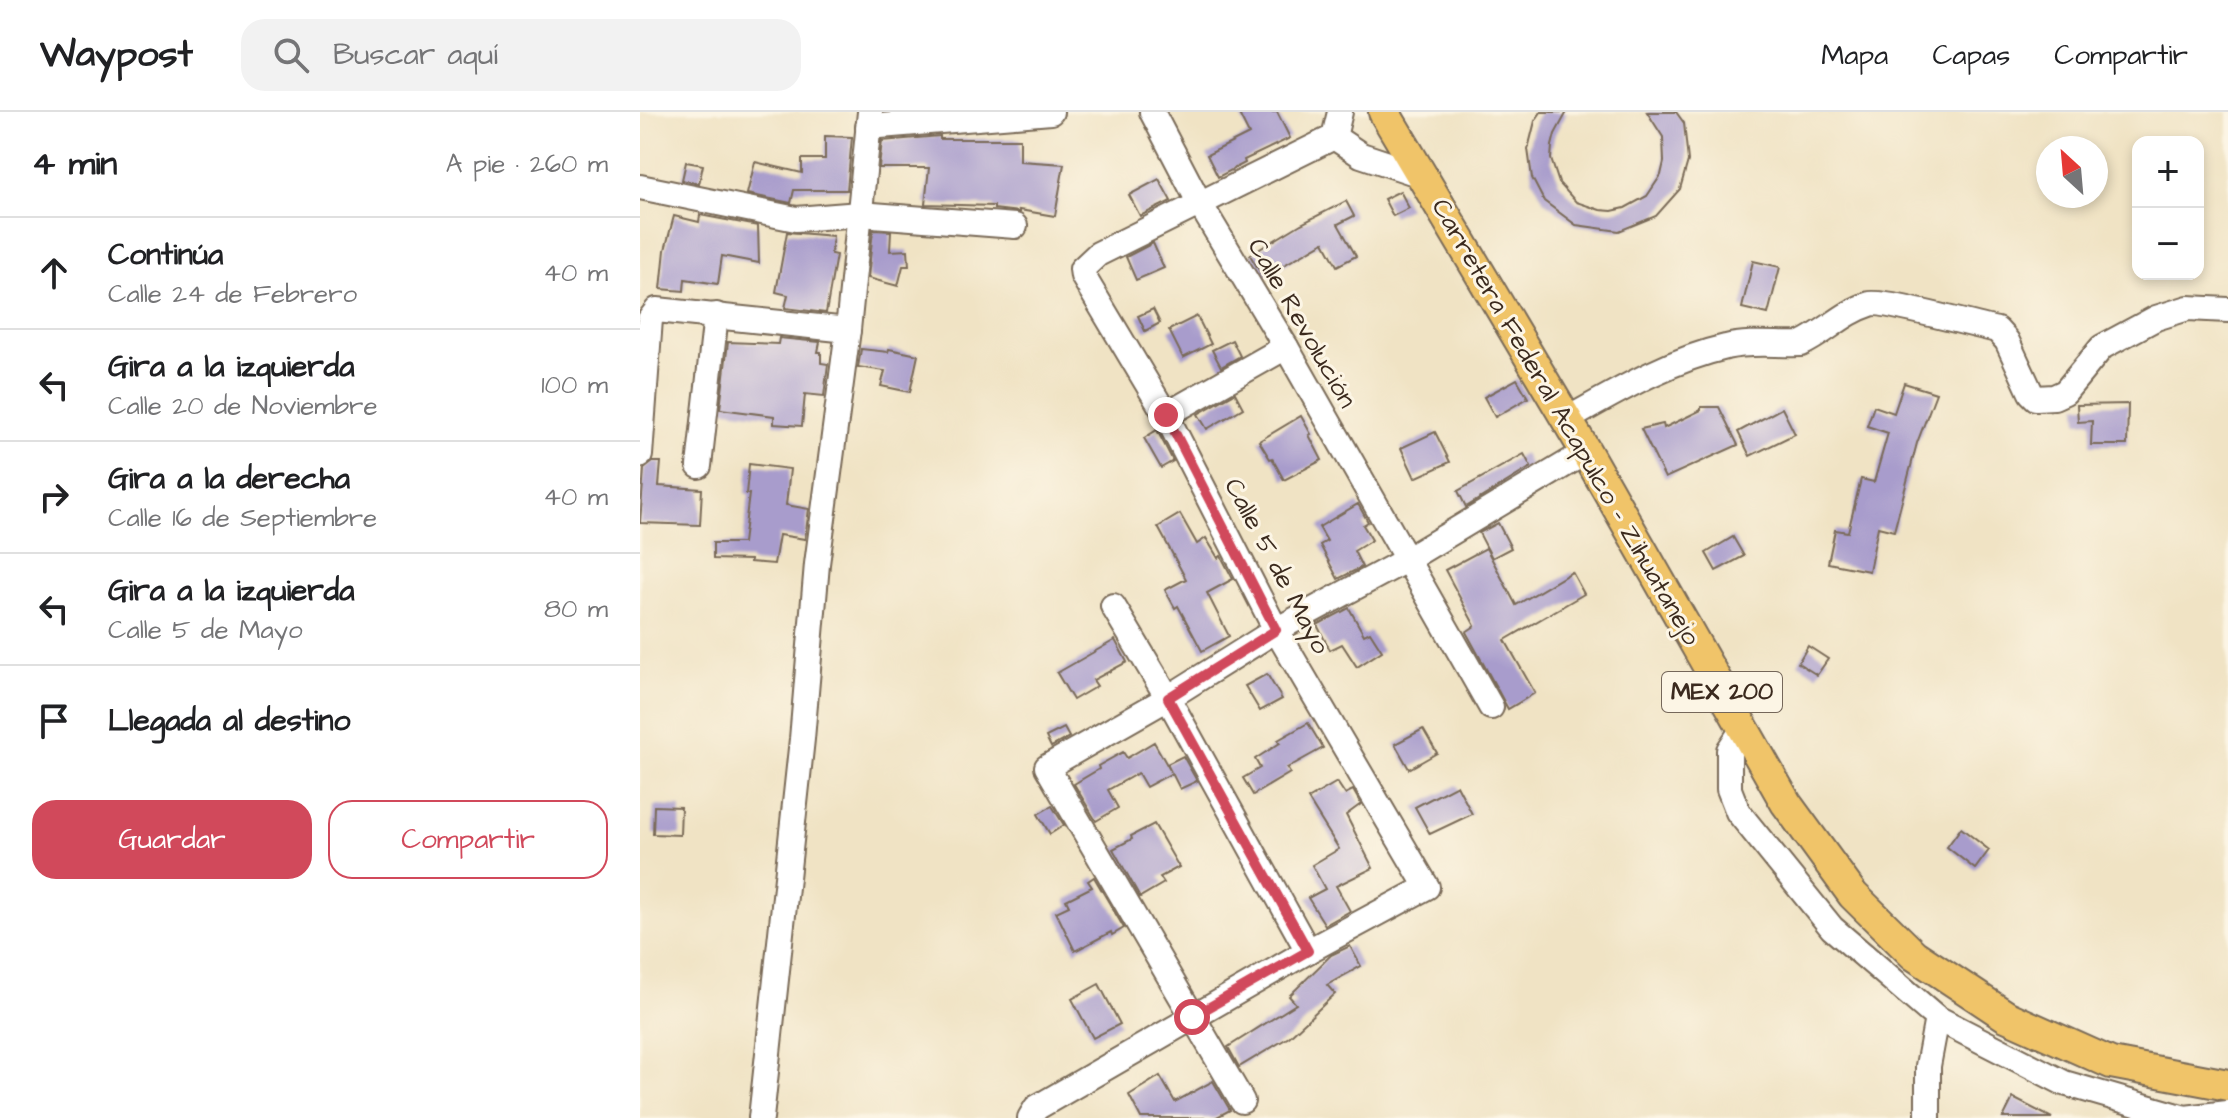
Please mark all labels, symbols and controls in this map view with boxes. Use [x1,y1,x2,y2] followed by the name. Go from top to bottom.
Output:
[241,19,801,91] search box
[40,29,193,81] text: Waypost
[269,33,313,77] icon: search
[333,34,498,76] text: Buscar aquí
[1821,36,1888,75] text: Mapa
[1932,36,2010,75] text: Capas
[2054,36,2188,75] text: Compartir
[2036,136,2108,208] north arrow
[2132,136,2204,280] map controls
[2132,136,2204,208] button: +
[32,140,117,188] text: 4 min
[446,146,608,182] text: A pie · 260 m
[1423,192,1709,652] street label: Carretera Federal Acapulco - Zihuatanejo
[2132,208,2204,280] button: −
[1239,232,1365,414] street label: Calle Revolución
[108,234,223,276] text: Continúa
[32,251,76,295] icon: ahead
[543,255,608,291] text: 40 m
[108,276,357,312] text: Calle 24 de Febrero
[108,346,354,388] text: Gira a la izquierda
[32,363,76,407] icon: left
[541,367,608,403] text: 100 m
[108,388,377,424] text: Calle 20 de Noviembre
[1148,397,1184,433] route end
[108,458,350,500] text: Gira a la derecha
[1214,472,1339,662] street label: Calle 5 de Mayo
[32,475,76,519] icon: right
[543,479,608,515] text: 40 m
[108,500,377,536] text: Calle 16 de Septiembre
[108,570,354,612] text: Gira a la izquierda
[32,587,76,631] icon: left
[544,591,608,627] text: 80 m
[108,612,303,648] text: Calle 5 de Mayo
[1662,672,1782,712] road number: MEX 200
[32,699,76,743] icon: arrive
[108,700,350,742] text: Llegada al destino
[32,800,312,879] button: Guardar
[328,800,608,879] button: Compartir
[1174,999,1210,1035] route start

